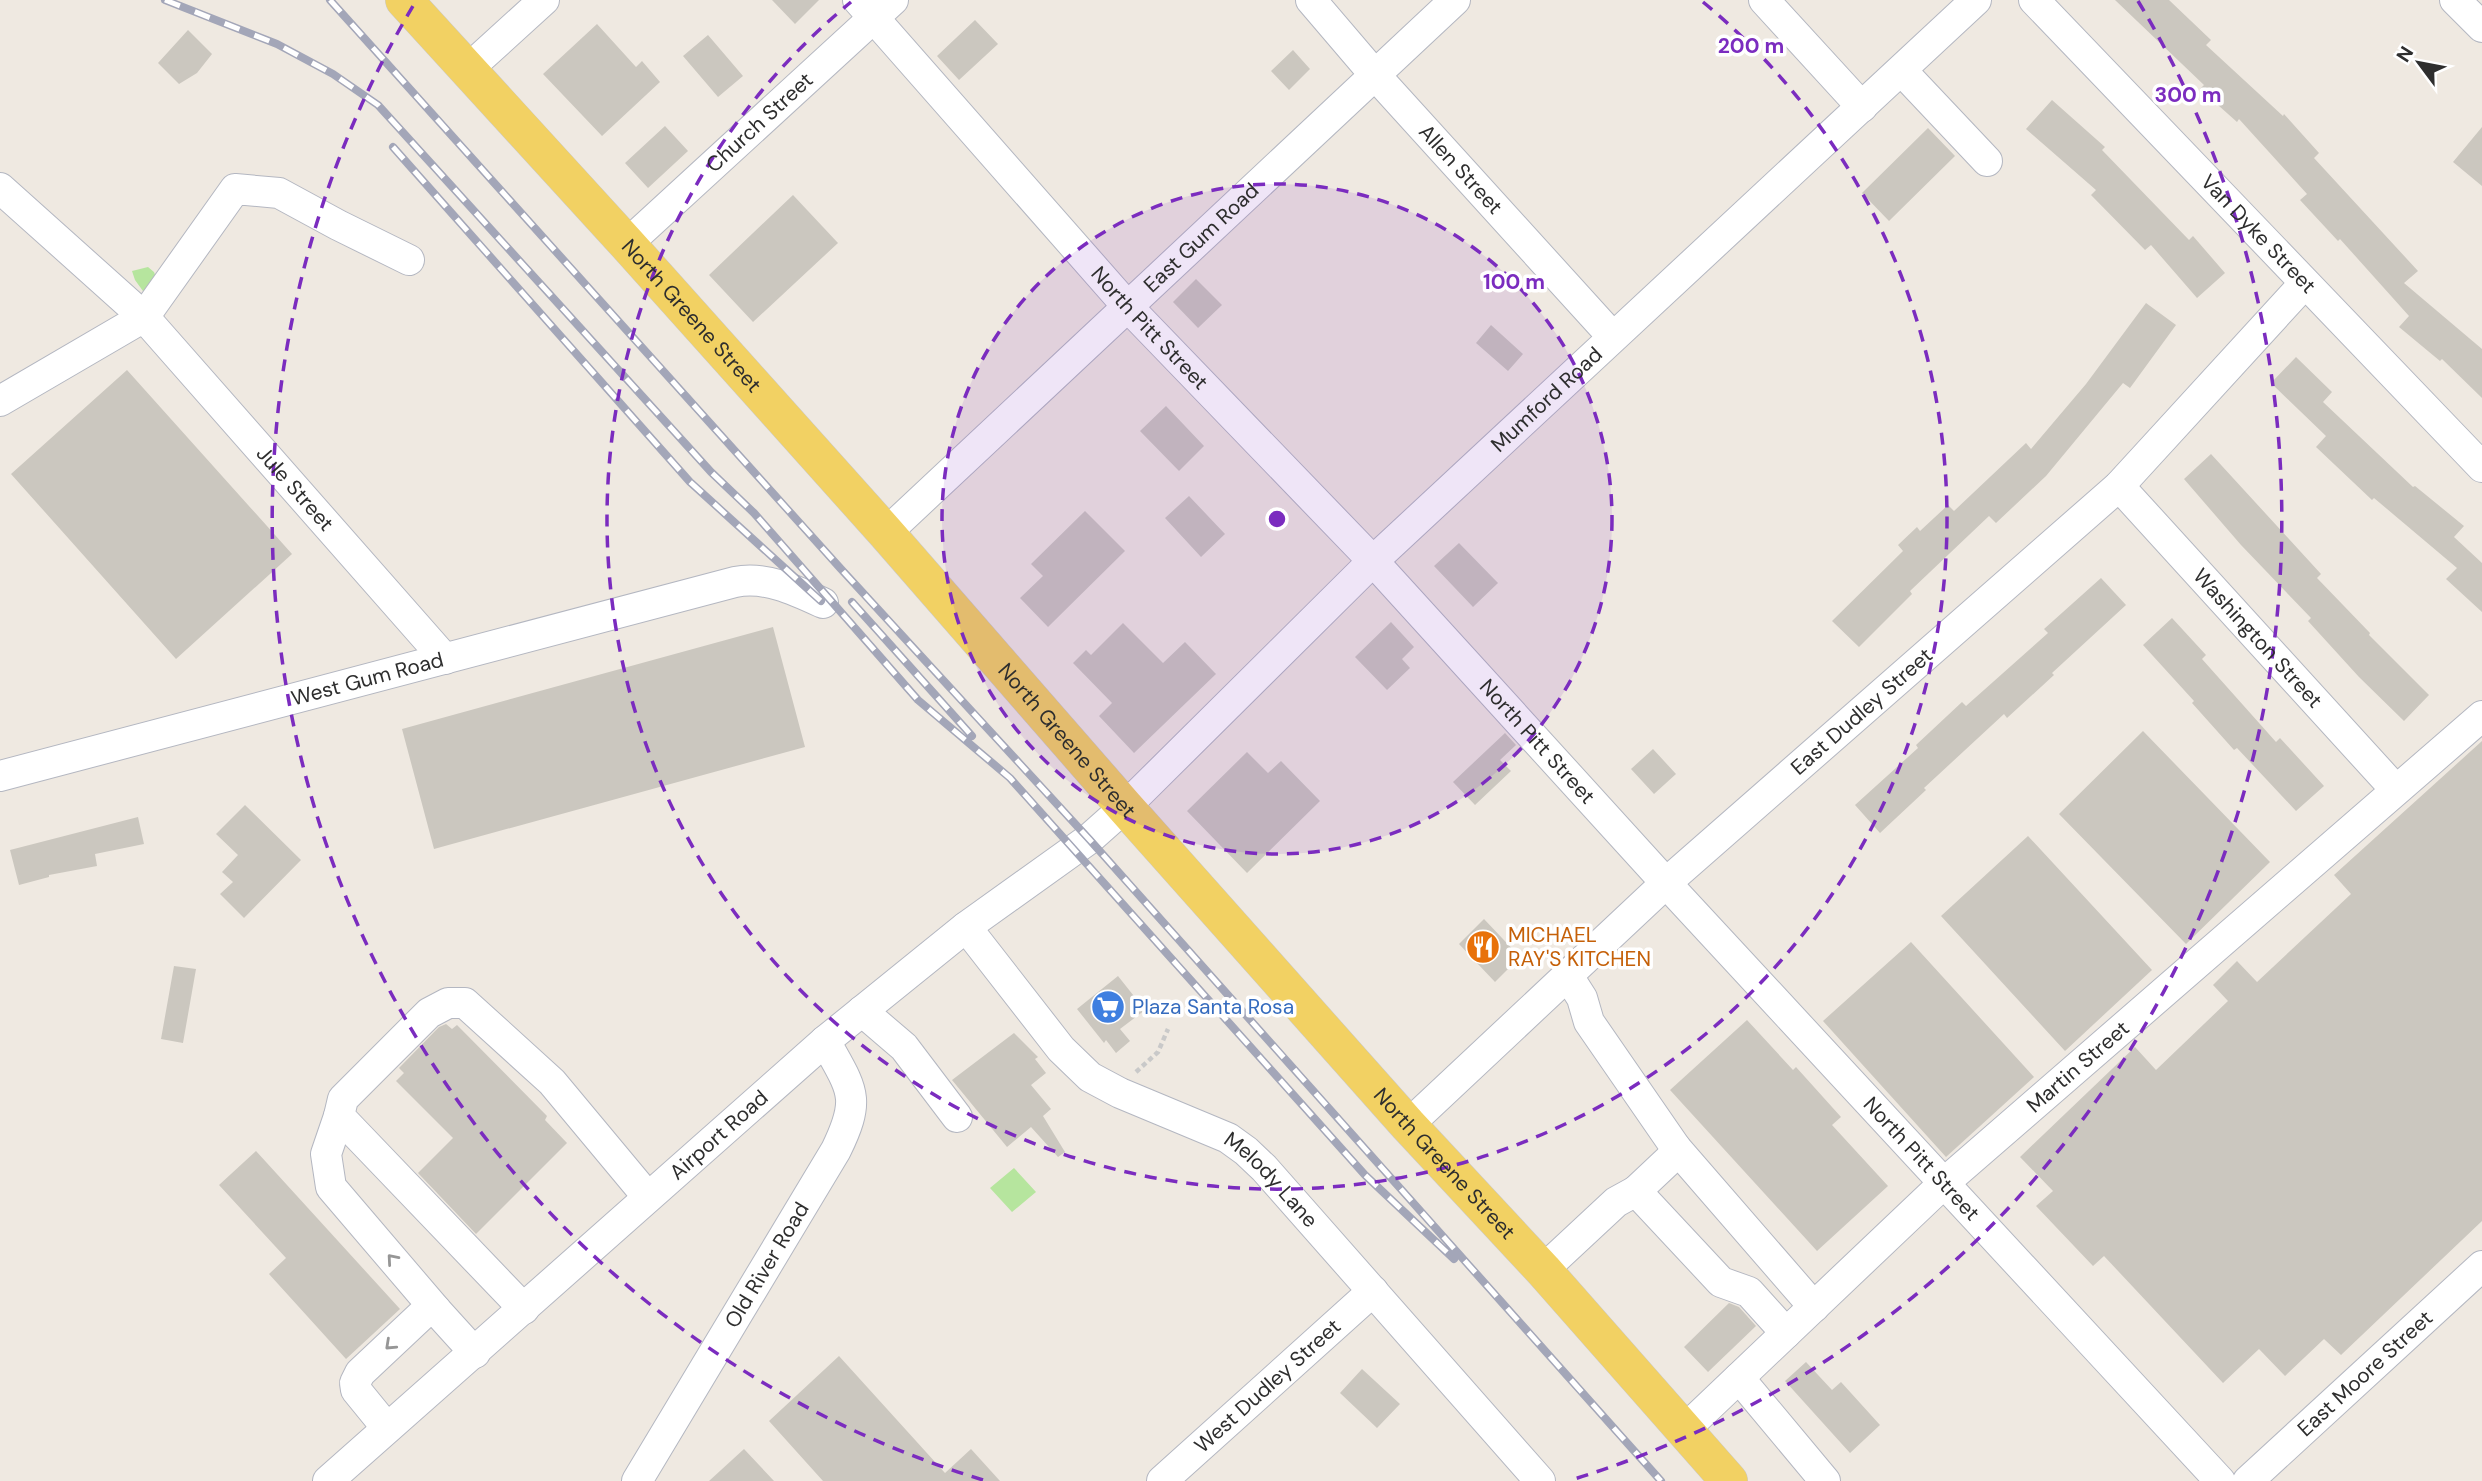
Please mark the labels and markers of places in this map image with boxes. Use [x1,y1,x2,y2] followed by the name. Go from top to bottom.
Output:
[1265,507,1289,531] centre of rings
[1508,921,1651,973] place label: MICHAEL RAY'S KITCHEN
[1464,928,1502,966] restaurant icon: MICHAEL RAY'S KITCHEN
[1089,988,1127,1026] supermarket icon: Plaza Santa Rosa
[1132,993,1294,1021] place label: Plaza Santa Rosa

